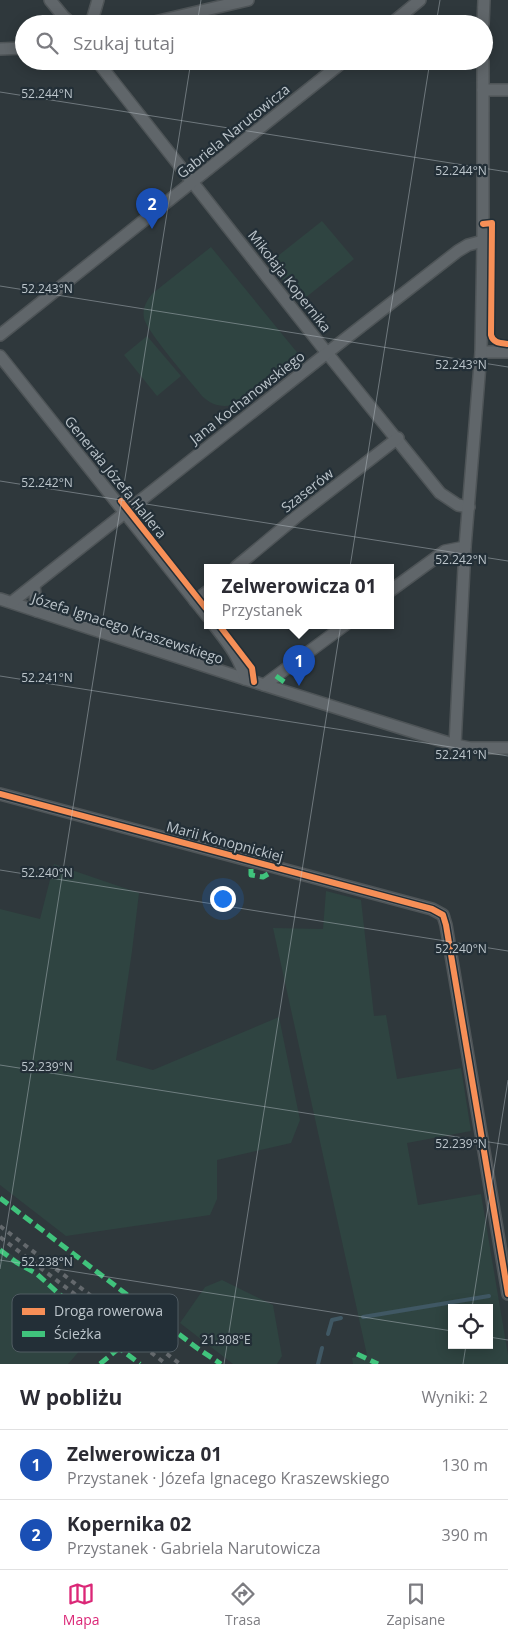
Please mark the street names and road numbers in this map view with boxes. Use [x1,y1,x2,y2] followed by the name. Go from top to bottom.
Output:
[173,80,293,182] street label: Gabriela Narutowicza
[244,226,336,336] street label: Mikołaja Kopernika
[184,346,308,449] street label: Jana Kochanowskiego
[61,412,171,542] street label: Generała Józefa Hallera
[277,463,337,516] street label: Szaserów
[28,587,226,668] street label: Józefa Ignacego Kraszewskiego
[164,816,286,866] street label: Marii Konopnickiej

